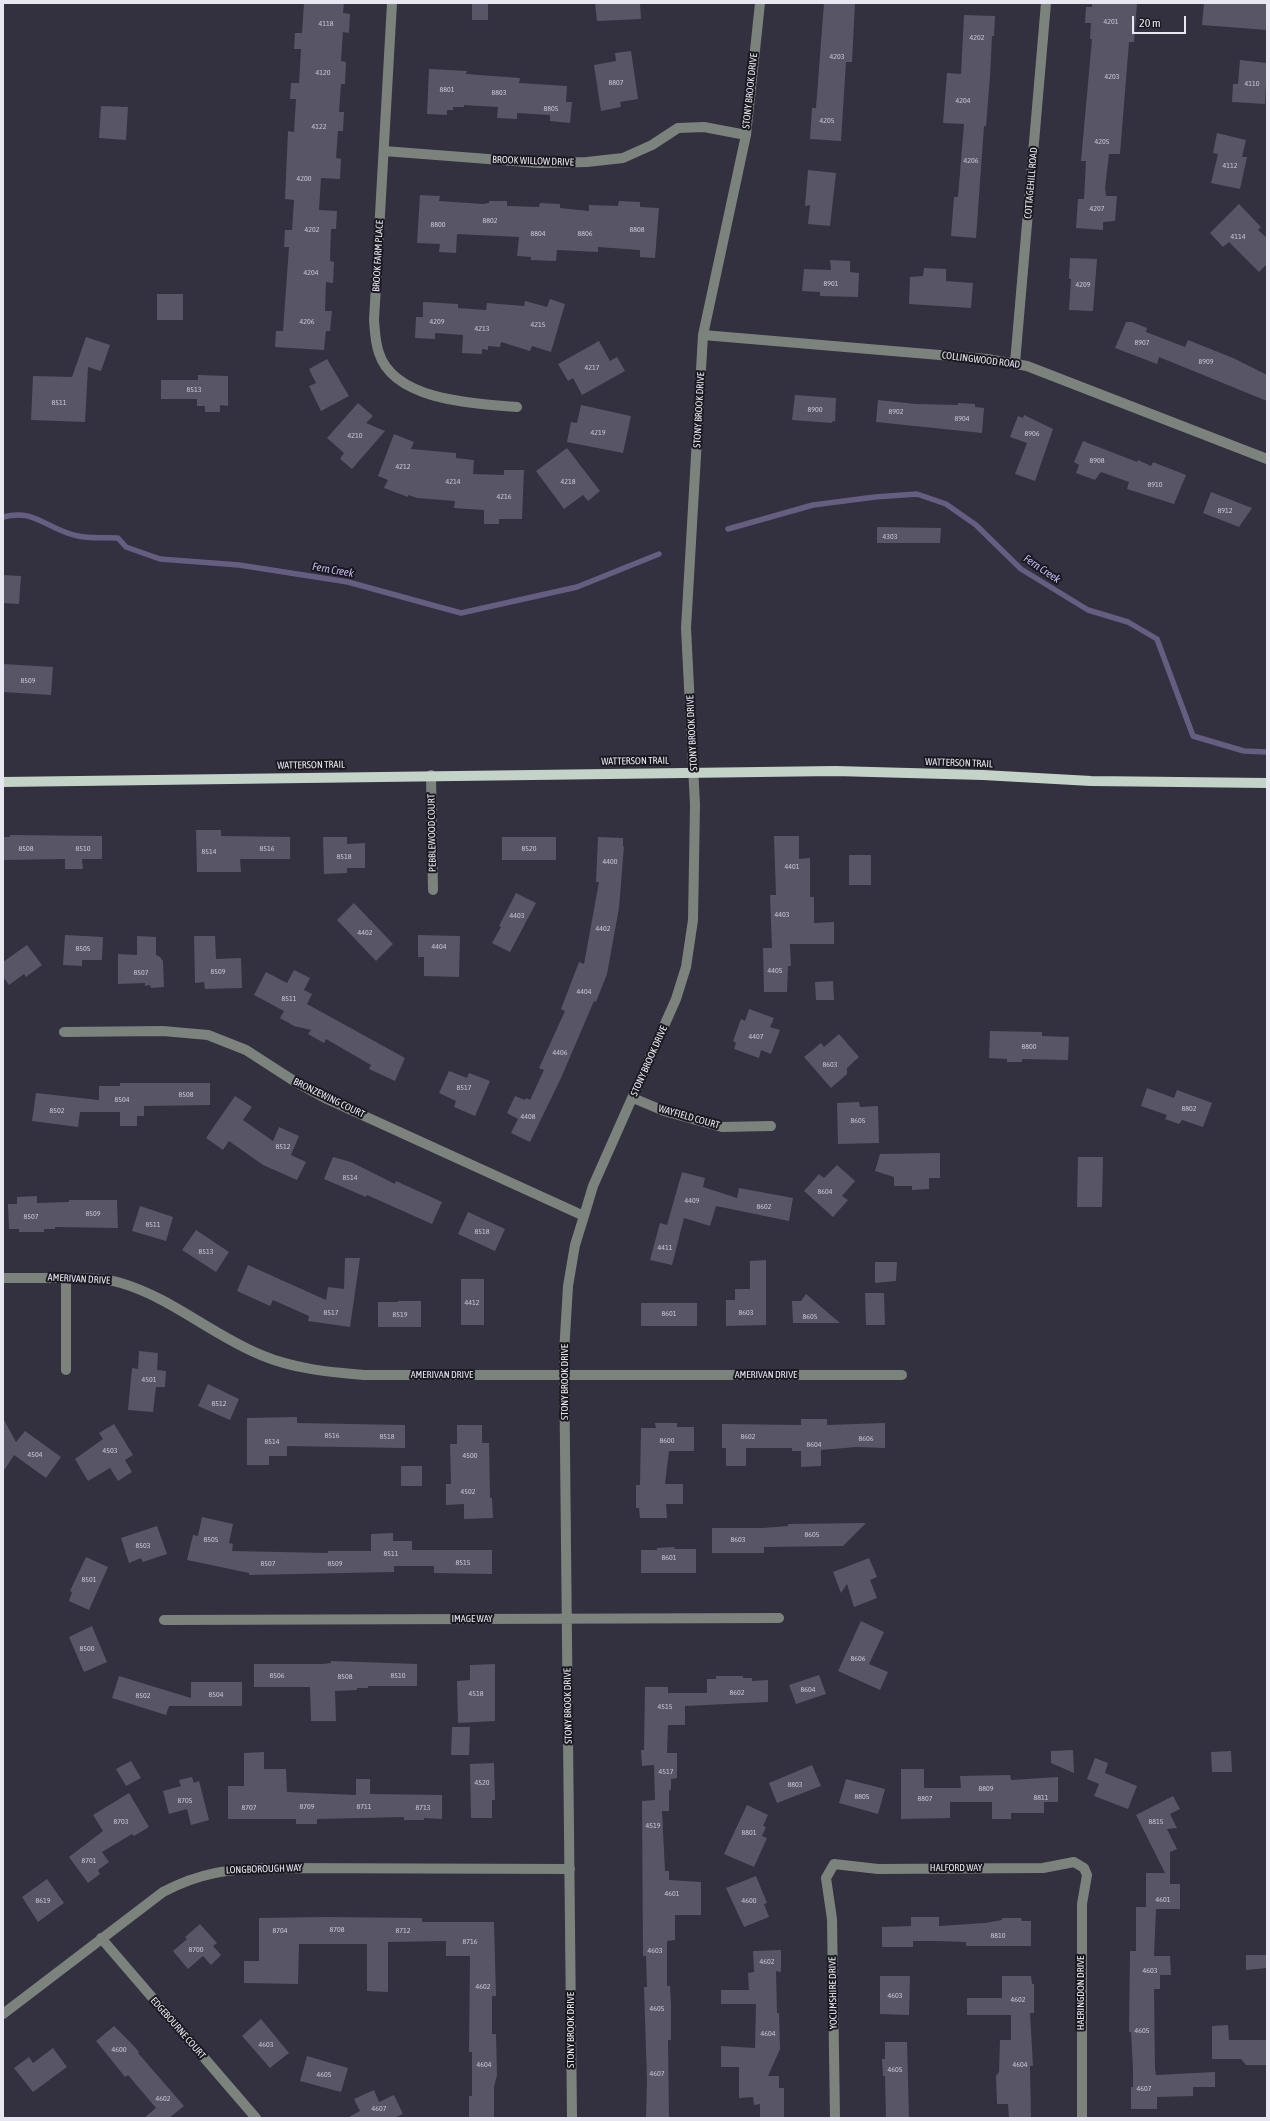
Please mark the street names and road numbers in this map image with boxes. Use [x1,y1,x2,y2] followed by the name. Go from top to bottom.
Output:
[740,53,760,129] street label: STONY BROOK DRIVE
[1022,147,1040,219] street label: COTTAGEHILL ROAD
[492,154,574,168] street label: BROOK WILLOW DRIVE
[370,220,386,292] street label: BROOK FARM PLACE
[941,349,1021,371] street label: COLLINGWOOD ROAD
[691,372,707,448] street label: STONY BROOK DRIVE
[684,695,700,771] street label: STONY BROOK DRIVE
[601,754,669,768] street label: WATTERSON TRAIL
[925,756,993,770] street label: WATTERSON TRAIL
[277,758,345,772] street label: WATTERSON TRAIL
[425,794,439,872] street label: PEBBLEWOOD COURT
[628,1024,670,1098] street label: STONY BROOK DRIVE
[291,1076,367,1120] street label: BRONZEWING COURT
[657,1103,721,1131] street label: WAYFIELD COURT
[47,1271,111,1287] street label: AMERIVAN DRIVE
[559,1344,571,1420] street label: STONY BROOK DRIVE
[411,1369,473,1381] street label: AMERIVAN DRIVE
[735,1369,797,1381] street label: AMERIVAN DRIVE
[452,1613,492,1625] street label: IMAGE WAY
[561,1668,575,1744] street label: STONY BROOK DRIVE
[226,1862,302,1876] street label: LONGBOROUGH WAY
[930,1862,982,1874] street label: HALFORD WAY
[1075,1956,1087,2030] street label: HAERINGDON DRIVE
[826,1957,840,2029] street label: YOCUMSHIRE DRIVE
[565,1992,577,2068] street label: STONY BROOK DRIVE
[148,1995,208,2061] street label: EDGEBOURNE COURT

